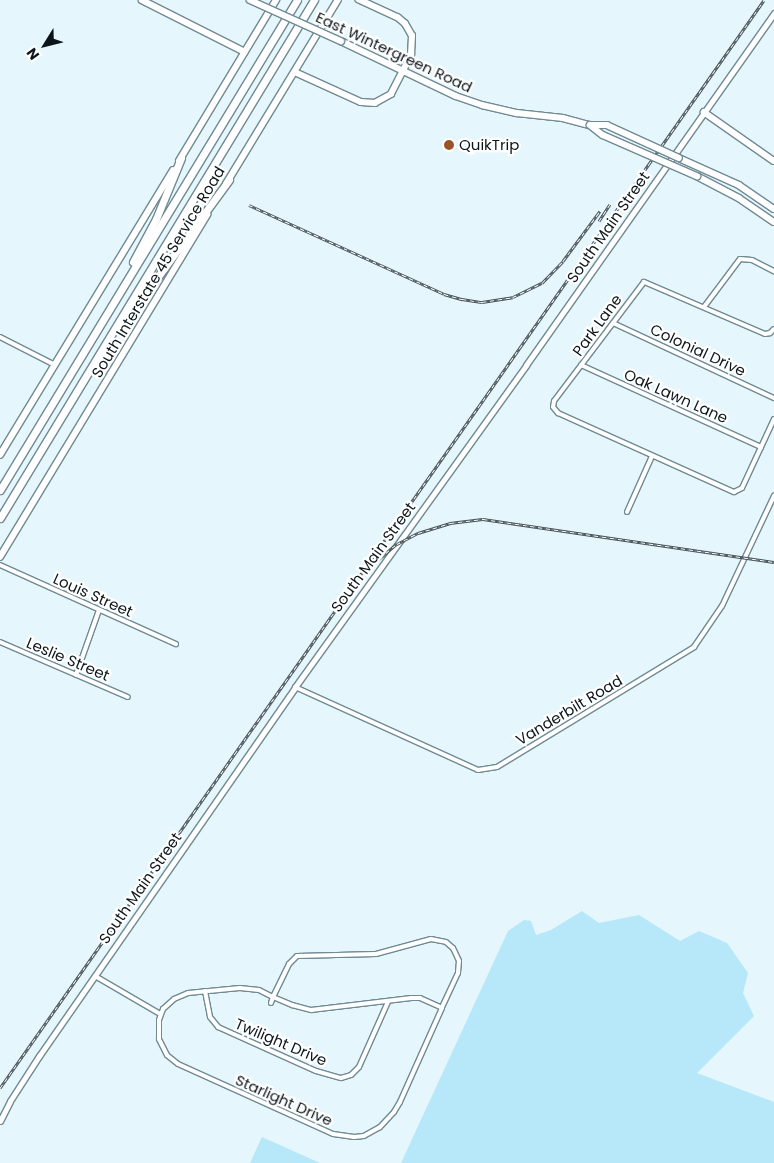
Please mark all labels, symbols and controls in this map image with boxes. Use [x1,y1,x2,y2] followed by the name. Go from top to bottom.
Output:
[313,8,475,96] street label: East Wintergreen Road
[20,20,70,70] north arrow
[22,44,44,64] text: N
[459,136,519,154] place label: QuikTrip
[443,139,455,151] marker: QuikTrip
[88,163,228,381] street label: South Interstate 45 Service Road
[563,168,653,286] street label: South Main Street
[569,291,625,359] street label: Park Lane
[647,320,749,380] street label: Colonial Drive
[621,365,731,427] street label: Oak Lawn Lane
[327,499,419,615] street label: South Main Street
[50,569,136,621] street label: Louis Street
[24,633,112,685] street label: Leslie Street
[513,671,625,749] street label: Vanderbilt Road
[95,829,185,947] street label: South Main Street
[232,1015,330,1069] street label: Twilight Drive
[233,1071,335,1129] street label: Starlight Drive

